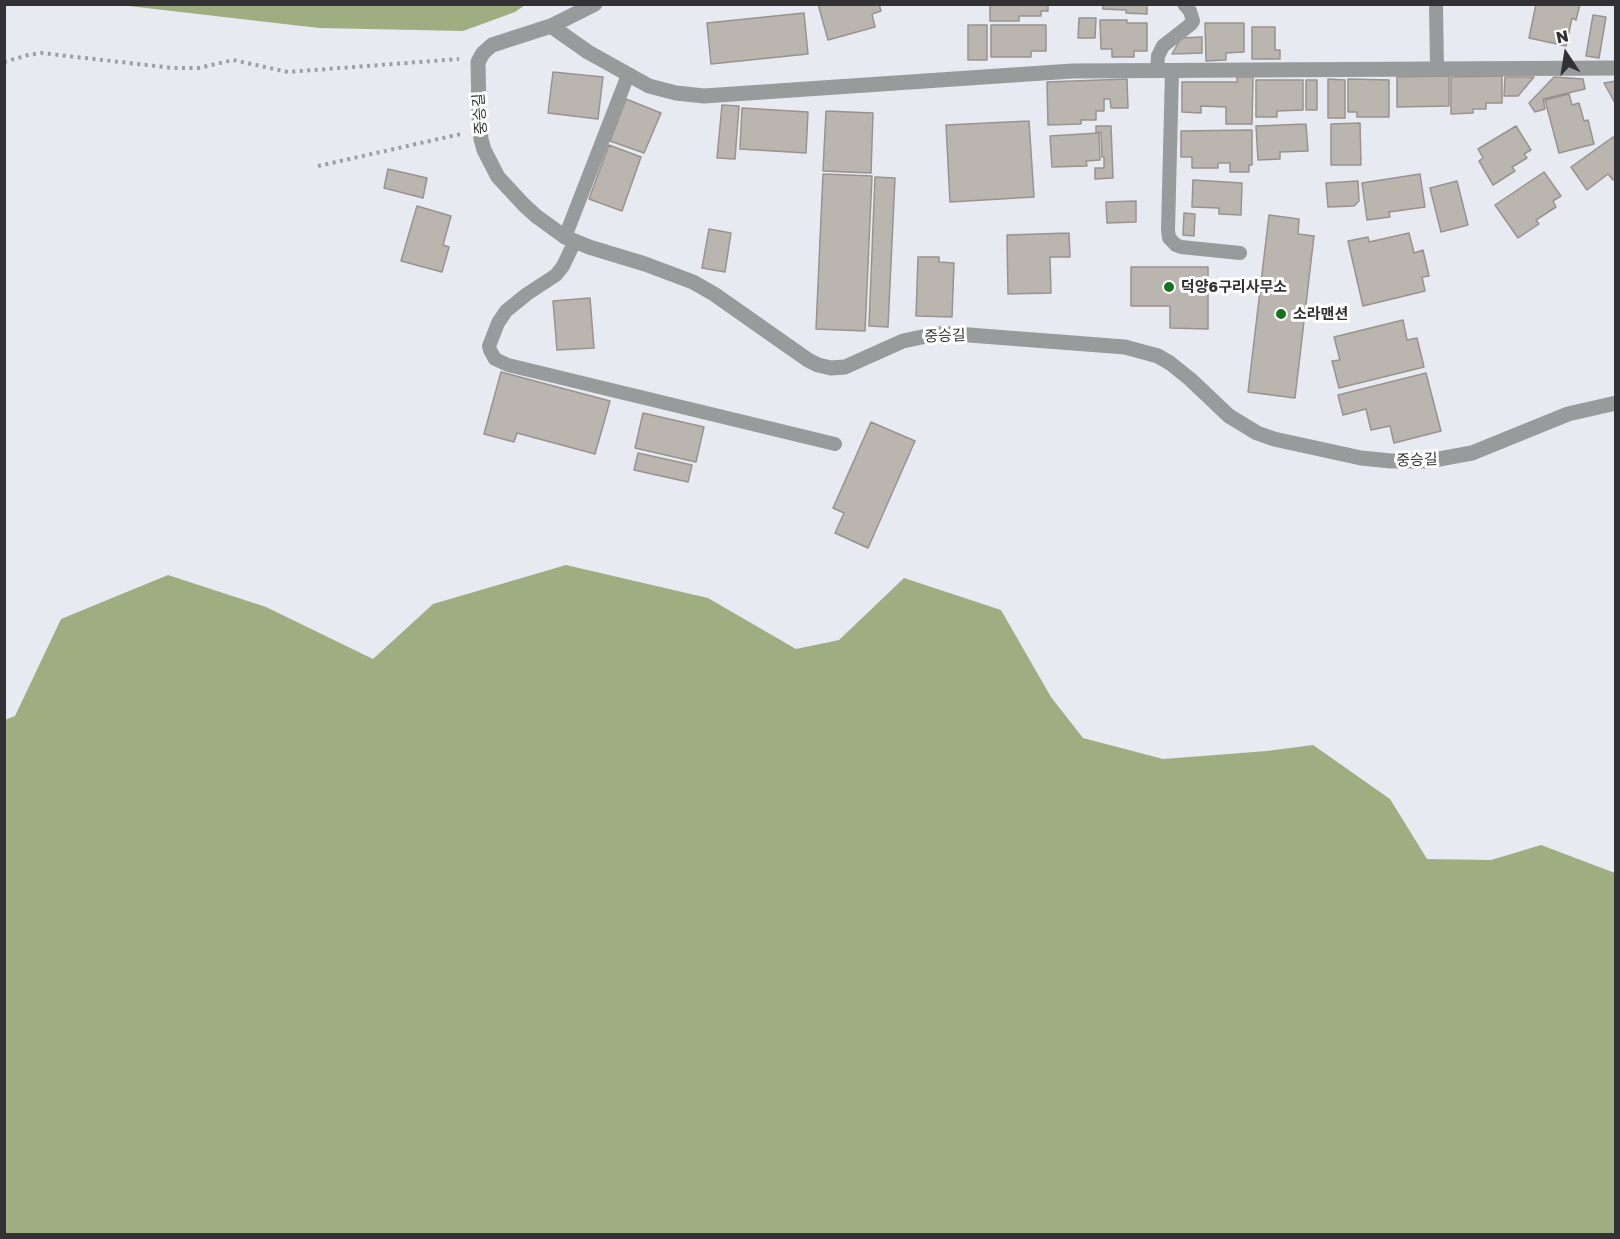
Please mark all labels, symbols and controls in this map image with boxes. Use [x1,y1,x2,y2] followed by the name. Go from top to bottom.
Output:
[1536,24,1596,84] north arrow
[1554,25,1570,47] text: N
[470,93,490,135] street label: 중승길
[1181,278,1287,296] place label: 덕양6구리사무소
[1162,280,1176,294] marker: 덕양6구리사무소
[1293,305,1348,323] place label: 소라맨션
[1274,307,1288,321] marker: 소라맨션
[924,326,966,346] street label: 중승길
[1396,450,1438,470] street label: 중승길

